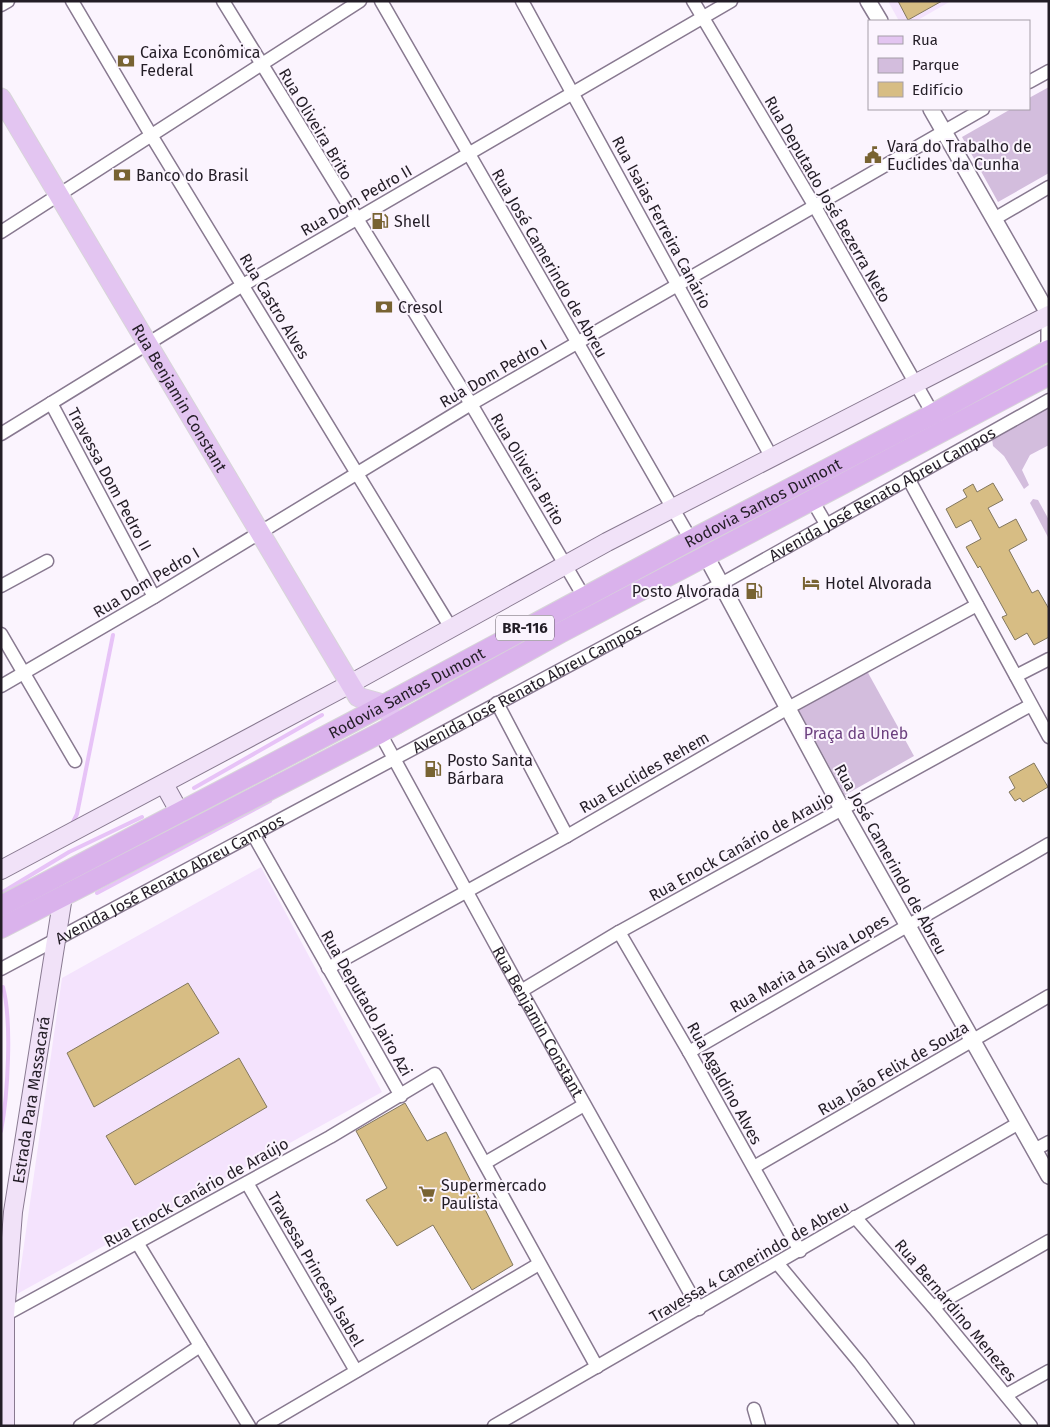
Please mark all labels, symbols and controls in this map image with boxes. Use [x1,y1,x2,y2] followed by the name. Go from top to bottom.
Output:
[868,20,1030,110] legend
[912,31,938,49] text: Rua
[140,43,261,80] place label: Caixa Econômica Federal
[116,51,136,71] bank icon: Caixa Econômica Federal
[912,56,959,74] text: Parque
[275,65,356,184] street label: Rua Oliveira Brito
[912,81,963,99] text: Edifício
[761,93,895,306] street label: Rua Deputado José Bezerra Neto
[608,133,715,312] street label: Rua Isaias Ferreira Canário
[887,137,1032,174] place label: Vara do Trabalho de Euclides da Cunha
[863,145,883,165] public building icon: Vara do Trabalho de Euclides da Cunha
[297,161,415,240] street label: Rua Dom Pedro II
[112,165,132,185] bank icon: Banco do Brasil
[136,166,249,185] place label: Banco do Brasil
[488,166,611,361] street label: Rua José Camerindo de Abreu
[370,211,390,231] fuel station icon: Shell
[394,212,431,231] place label: Shell
[236,250,313,362] street label: Rua Castro Alves
[374,297,394,317] bank icon: Cresol
[398,298,443,317] place label: Cresol
[128,320,231,476] street label: Rua Benjamin Constant
[436,335,550,412] street label: Rua Dom Pedro I
[64,404,155,554] street label: Travessa Dom Pedro II
[487,410,568,529] street label: Rua Oliveira Brito
[766,423,999,565] street label: Avenida José Renato Abreu Campos
[681,454,845,552] street label: Rodovia Santos Dumont
[90,543,203,622] street label: Rua Dom Pedro I
[801,573,821,593] hotel icon: Hotel Alvorada
[825,574,932,593] place label: Hotel Alvorada
[744,581,764,601] fuel station icon: Posto Alvorada
[632,582,740,601] place label: Posto Alvorada
[496,616,554,640] road number: BR-116
[409,620,644,757] street label: Avenida José Renato Abreu Campos
[325,644,488,743] street label: Rodovia Santos Dumont
[804,724,908,744] park label: Praça da Uneb
[576,728,712,817] street label: Rua Euclides Rehem
[447,751,533,788] place label: Posto Santa Bárbara
[423,759,443,779] fuel station icon: Posto Santa Bárbara
[830,761,951,958] street label: Rua José Camerindo de Abreu
[646,788,837,905] street label: Rua Enock Canário de Araujo
[52,810,287,948] street label: Avenida José Renato Abreu Campos
[726,910,892,1017] street label: Rua Maria da Silva Lopes
[317,927,416,1080] street label: Rua Deputado Jairo Azi
[488,943,587,1100] street label: Rua Benjamin Constant
[9,1015,54,1185] street label: Estrada Para Massacará
[815,1017,972,1119] street label: Rua João Felix de Souza
[683,1019,766,1148] street label: Rua Agaldino Alves
[101,1134,292,1251] street label: Rua Enock Canário de Araújo
[441,1176,547,1213] place label: Supermercado Paulista
[417,1184,437,1204] supermarket icon: Supermercado Paulista
[264,1189,368,1350] street label: Travessa Princesa Isabel
[646,1197,852,1326] street label: Travessa 4 Camerindo de Abreu
[891,1235,1021,1385] street label: Rua Bernardino Menezes

